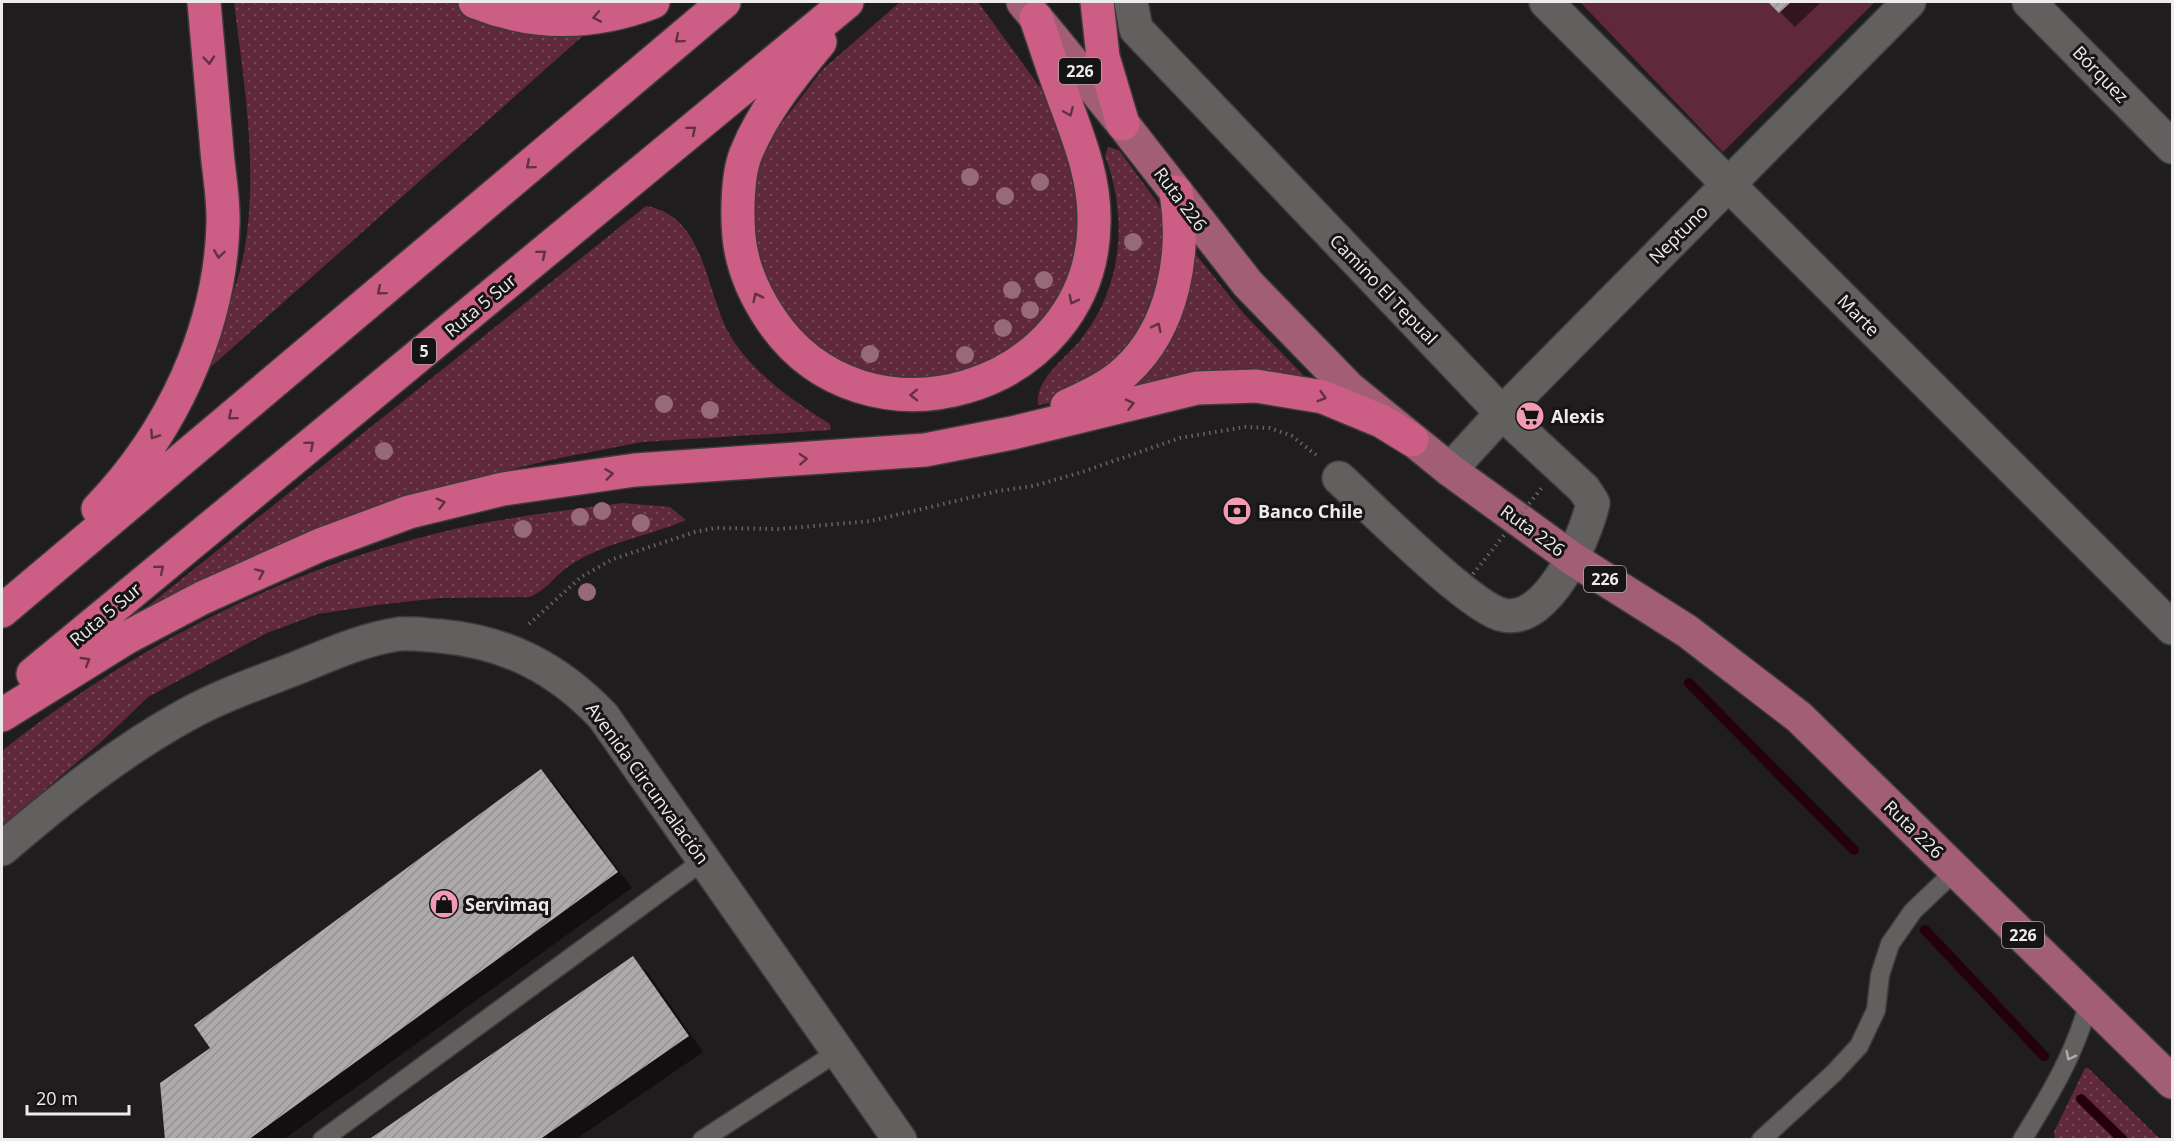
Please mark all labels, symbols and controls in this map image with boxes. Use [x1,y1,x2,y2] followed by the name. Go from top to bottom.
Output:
[592,10,602,23] one-way arrow
[675,32,686,43] one-way arrow
[2068,40,2134,108] street label: Bórquez
[202,55,215,64] one-way arrow
[1059,58,1101,84] road number: 226
[1062,106,1074,117] one-way arrow
[685,126,696,137] one-way arrow
[526,158,537,169] one-way arrow
[1149,162,1213,236] street label: Ruta 226
[1643,199,1713,269] street label: Neptuno
[1325,229,1443,349] street label: Camino El Tepual
[213,249,225,259] one-way arrow
[535,250,546,261] one-way arrow
[439,268,521,342] street label: Ruta 5 Sur
[377,283,388,294] one-way arrow
[1833,289,1885,341] street label: Marte
[753,292,765,303] one-way arrow
[1069,294,1080,305] one-way arrow
[1150,323,1161,333] one-way arrow
[412,338,436,364] road number: 5
[910,389,919,401] one-way arrow
[1317,390,1327,403] one-way arrow
[1124,398,1134,411] one-way arrow
[1514,400,1546,432] supermarket icon: Alexis
[1551,404,1604,428] place label: Alexis
[228,409,239,420] one-way arrow
[149,429,161,439] one-way arrow
[303,441,314,452] one-way arrow
[799,453,808,466] one-way arrow
[604,468,613,480] one-way arrow
[1221,495,1253,527] bank icon: Banco Chile
[435,498,446,510] one-way arrow
[1258,499,1363,523] place label: Banco Chile
[1496,499,1570,561] street label: Ruta 226
[153,565,164,576] one-way arrow
[1584,566,1626,592] road number: 226
[253,568,264,580] one-way arrow
[64,577,146,651] street label: Ruta 5 Sur
[80,657,90,669] one-way arrow
[581,697,715,869] street label: Avenida Circunvalación
[1879,795,1949,863] street label: Ruta 226
[428,888,460,920] shop icon: Servimaq
[465,892,549,916] place label: Servimaq
[2002,922,2044,948] road number: 226
[2066,1049,2077,1060] one-way arrow
[27,1078,129,1116] scale bar
[36,1086,78,1110] text: 20 m

